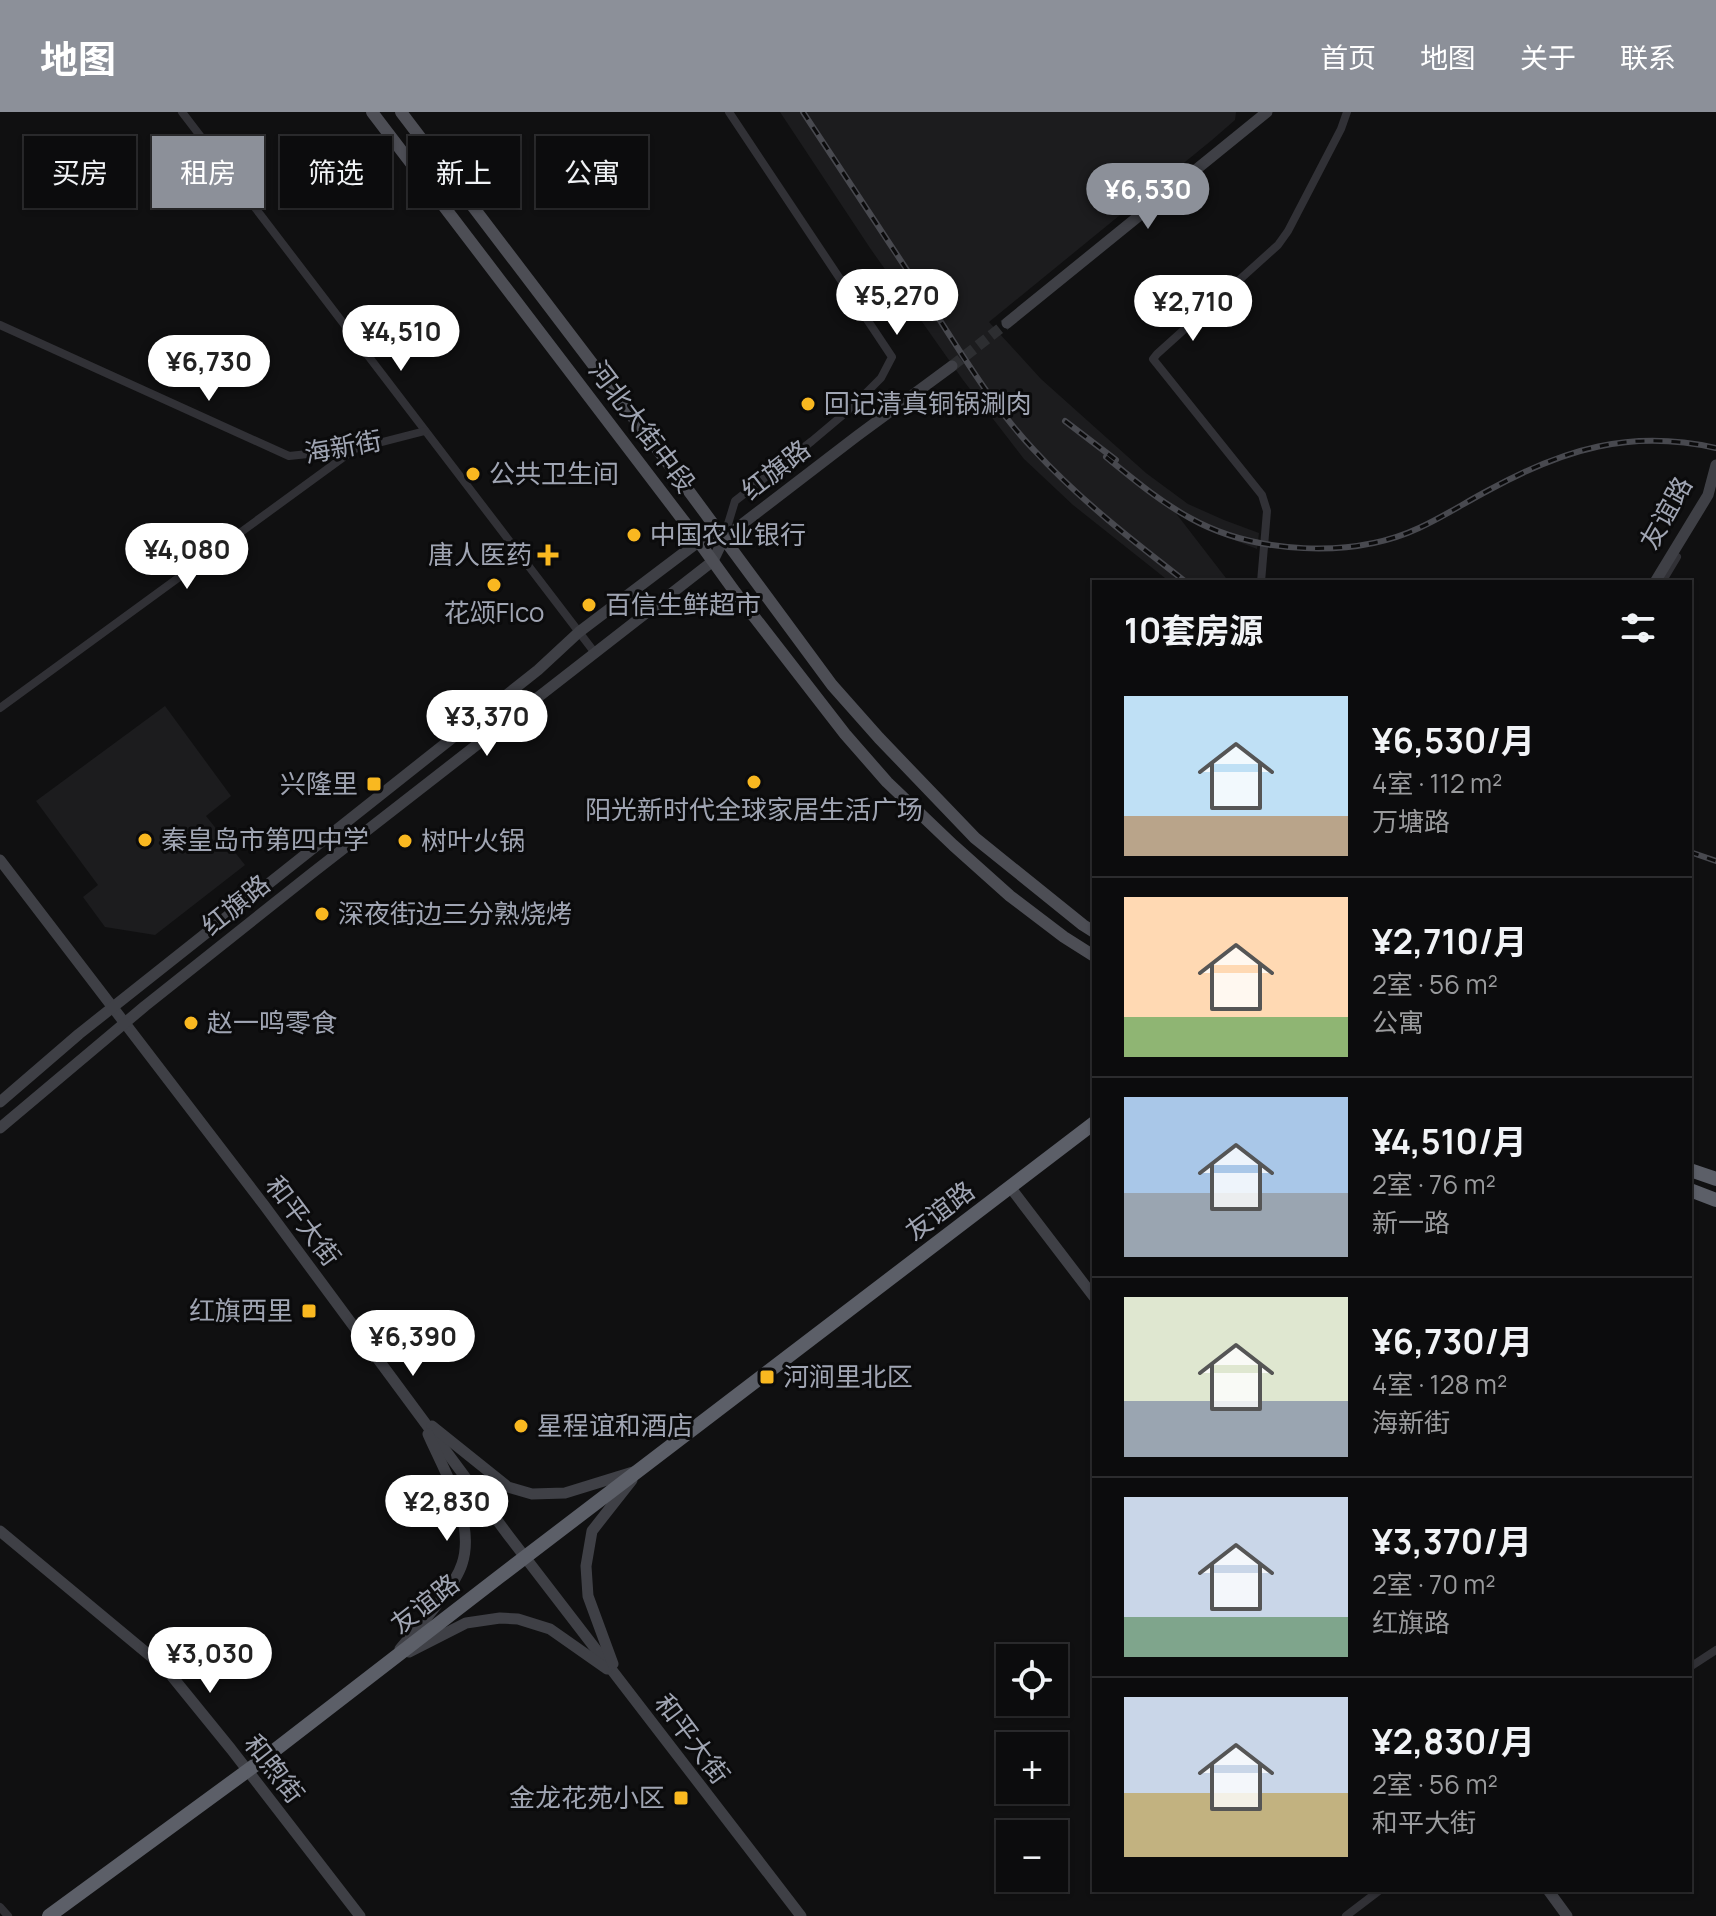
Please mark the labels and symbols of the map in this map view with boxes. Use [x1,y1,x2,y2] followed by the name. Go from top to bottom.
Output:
[1083,163,1213,231] pin: ¥6,530
[832,269,962,337] pin: ¥5,270
[1128,275,1258,343] pin: ¥2,710
[336,305,466,373] pin: ¥4,510
[144,335,274,403] pin: ¥6,730
[581,353,704,500] street label: 河北大街中段
[824,385,1032,421] place label: 回记清真铜锅涮肉
[799,395,817,413] marker: 回记清真铜锅涮肉
[301,422,384,471] street label: 海新街
[734,431,817,507] street label: 红旗路
[489,455,619,491] place label: 公共卫生间
[464,465,482,483] marker: 公共卫生间
[1630,470,1700,555] street label: 友谊路
[650,516,806,552] place label: 中国农业银行
[122,523,252,591] pin: ¥4,080
[625,526,643,544] marker: 中国农业银行
[428,536,532,572] place label: 唐人医药
[539,546,557,564] marker: 唐人医药
[485,576,503,594] marker: 花颂Flco
[605,586,761,622] place label: 百信生鲜超市
[444,594,544,630] place label: 花颂Flco
[580,596,598,614] marker: 百信生鲜超市
[422,690,552,758] pin: ¥3,370
[280,765,358,801] place label: 兴隆里
[745,773,763,791] marker: 阳光新时代全球家居生活广场
[365,775,383,793] marker: 兴隆里
[585,791,923,827] place label: 阳光新时代全球家居生活广场
[161,821,369,857] place label: 秦皇岛市第四中学
[421,822,525,858] place label: 树叶火锅
[136,831,154,849] marker: 秦皇岛市第四中学
[396,832,414,850] marker: 树叶火锅
[194,866,277,943] street label: 红旗路
[338,895,572,931] place label: 深夜街边三分熟烧烤
[313,905,331,923] marker: 深夜街边三分熟烧烤
[207,1004,337,1040] place label: 赵一鸣零食
[182,1014,200,1032] marker: 赵一鸣零食
[258,1168,349,1273] street label: 和平大街
[897,1172,981,1248] street label: 友谊路
[189,1292,293,1328] place label: 红旗西里
[300,1302,318,1320] marker: 红旗西里
[348,1310,478,1378] pin: ¥6,390
[783,1358,913,1394] place label: 河涧里北区
[758,1368,776,1386] marker: 河涧里北区
[537,1407,693,1443] place label: 星程谊和酒店
[512,1417,530,1435] marker: 星程谊和酒店
[382,1475,512,1543] pin: ¥2,830
[383,1565,466,1641] street label: 友谊路
[145,1627,275,1695] pin: ¥3,030
[647,1686,738,1791] street label: 和平大街
[237,1727,313,1810] street label: 和煦街
[509,1779,665,1815] place label: 金龙花苑小区
[672,1789,690,1807] marker: 金龙花苑小区

